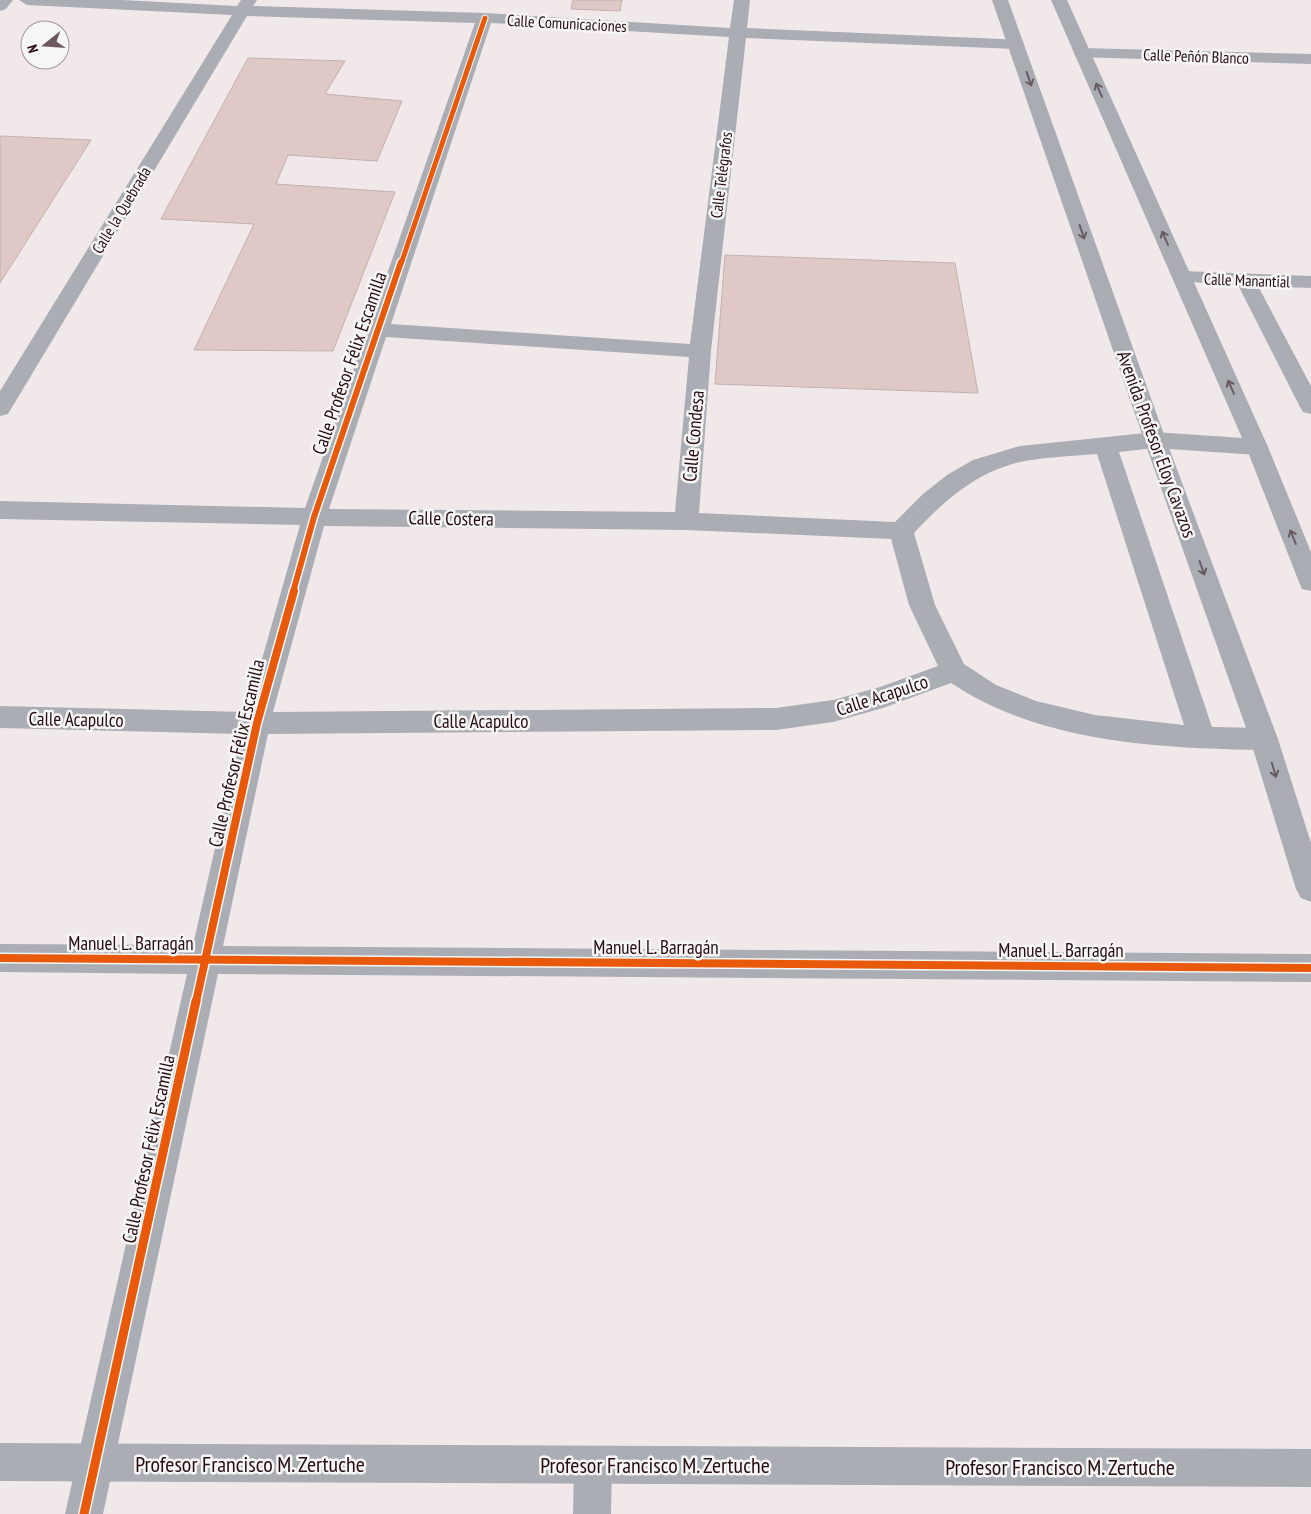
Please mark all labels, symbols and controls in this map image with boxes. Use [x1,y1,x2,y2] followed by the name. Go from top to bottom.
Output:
[507,10,627,36] street label: Calle Comunicaciones
[20,20,70,70] north arrow
[23,43,42,55] text: N
[1143,44,1249,68] street label: Calle Peñón Blanco
[1024,70,1034,86] one-way arrow
[1093,83,1103,98] one-way arrow
[706,131,736,219] street label: Calle Telégrafos
[87,163,155,257] street label: Calle la Quebrada
[1078,224,1087,239] one-way arrow
[1160,231,1170,246] one-way arrow
[306,268,392,458] street label: Calle Profesor Félix Escamilla
[1204,269,1291,292] street label: Calle Manantial
[1112,347,1202,541] street label: Avenida Profesor Eloy Cavazos
[1225,380,1235,395] one-way arrow
[677,389,709,483] street label: Calle Condesa
[408,505,494,531] street label: Calle Costera
[1288,530,1297,545] one-way arrow
[1198,560,1207,575] one-way arrow
[203,657,269,849] street label: Calle Profesor Félix Escamilla
[833,669,931,721] street label: Calle Acapulco
[28,706,124,732] street label: Calle Acapulco
[433,709,529,733] street label: Calle Acapulco
[1270,762,1279,778] one-way arrow
[68,931,194,955] street label: Manuel L. Barragán
[593,935,719,959] street label: Manuel L. Barragán
[998,938,1124,962] street label: Manuel L. Barragán
[116,1053,180,1245] street label: Calle Profesor Félix Escamilla
[135,1450,365,1478] street label: Profesor Francisco M. Zertuche
[540,1451,770,1479] street label: Profesor Francisco M. Zertuche
[945,1453,1175,1481] street label: Profesor Francisco M. Zertuche

